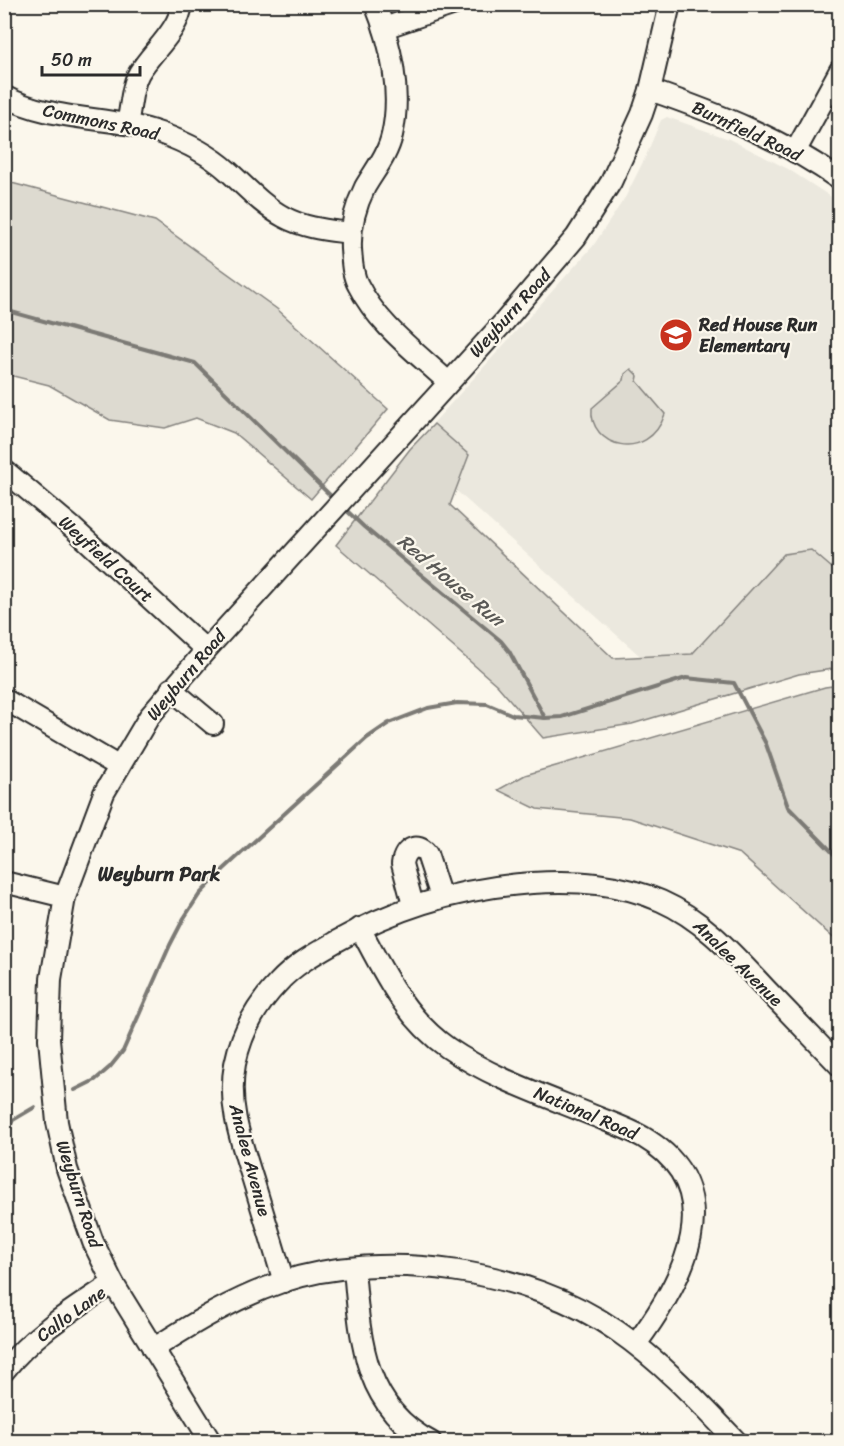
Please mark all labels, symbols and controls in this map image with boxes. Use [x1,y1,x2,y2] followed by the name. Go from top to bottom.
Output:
[42,39,140,77] scale bar
[51,44,92,76] text: 50 m
[687,91,809,171] street label: Burnfield Road
[40,94,164,150] street label: Commons Road
[461,260,560,365] street label: Weyburn Road
[698,309,817,362] place label: Red House Run Elementary
[658,317,694,353] school or university icon: Red House Run Elementary
[51,507,161,611] street label: Weyfield Court
[389,525,514,637] water label: Red House Run
[138,621,235,728] street label: Weyburn Road
[98,857,221,892] district label: Weyburn Park
[685,911,791,1015] street label: Analee Avenue
[529,1077,644,1150] street label: National Road
[219,1099,281,1220] street label: Analee Avenue
[46,1136,112,1254] street label: Weyburn Road
[29,1277,113,1351] street label: Callo Lane

